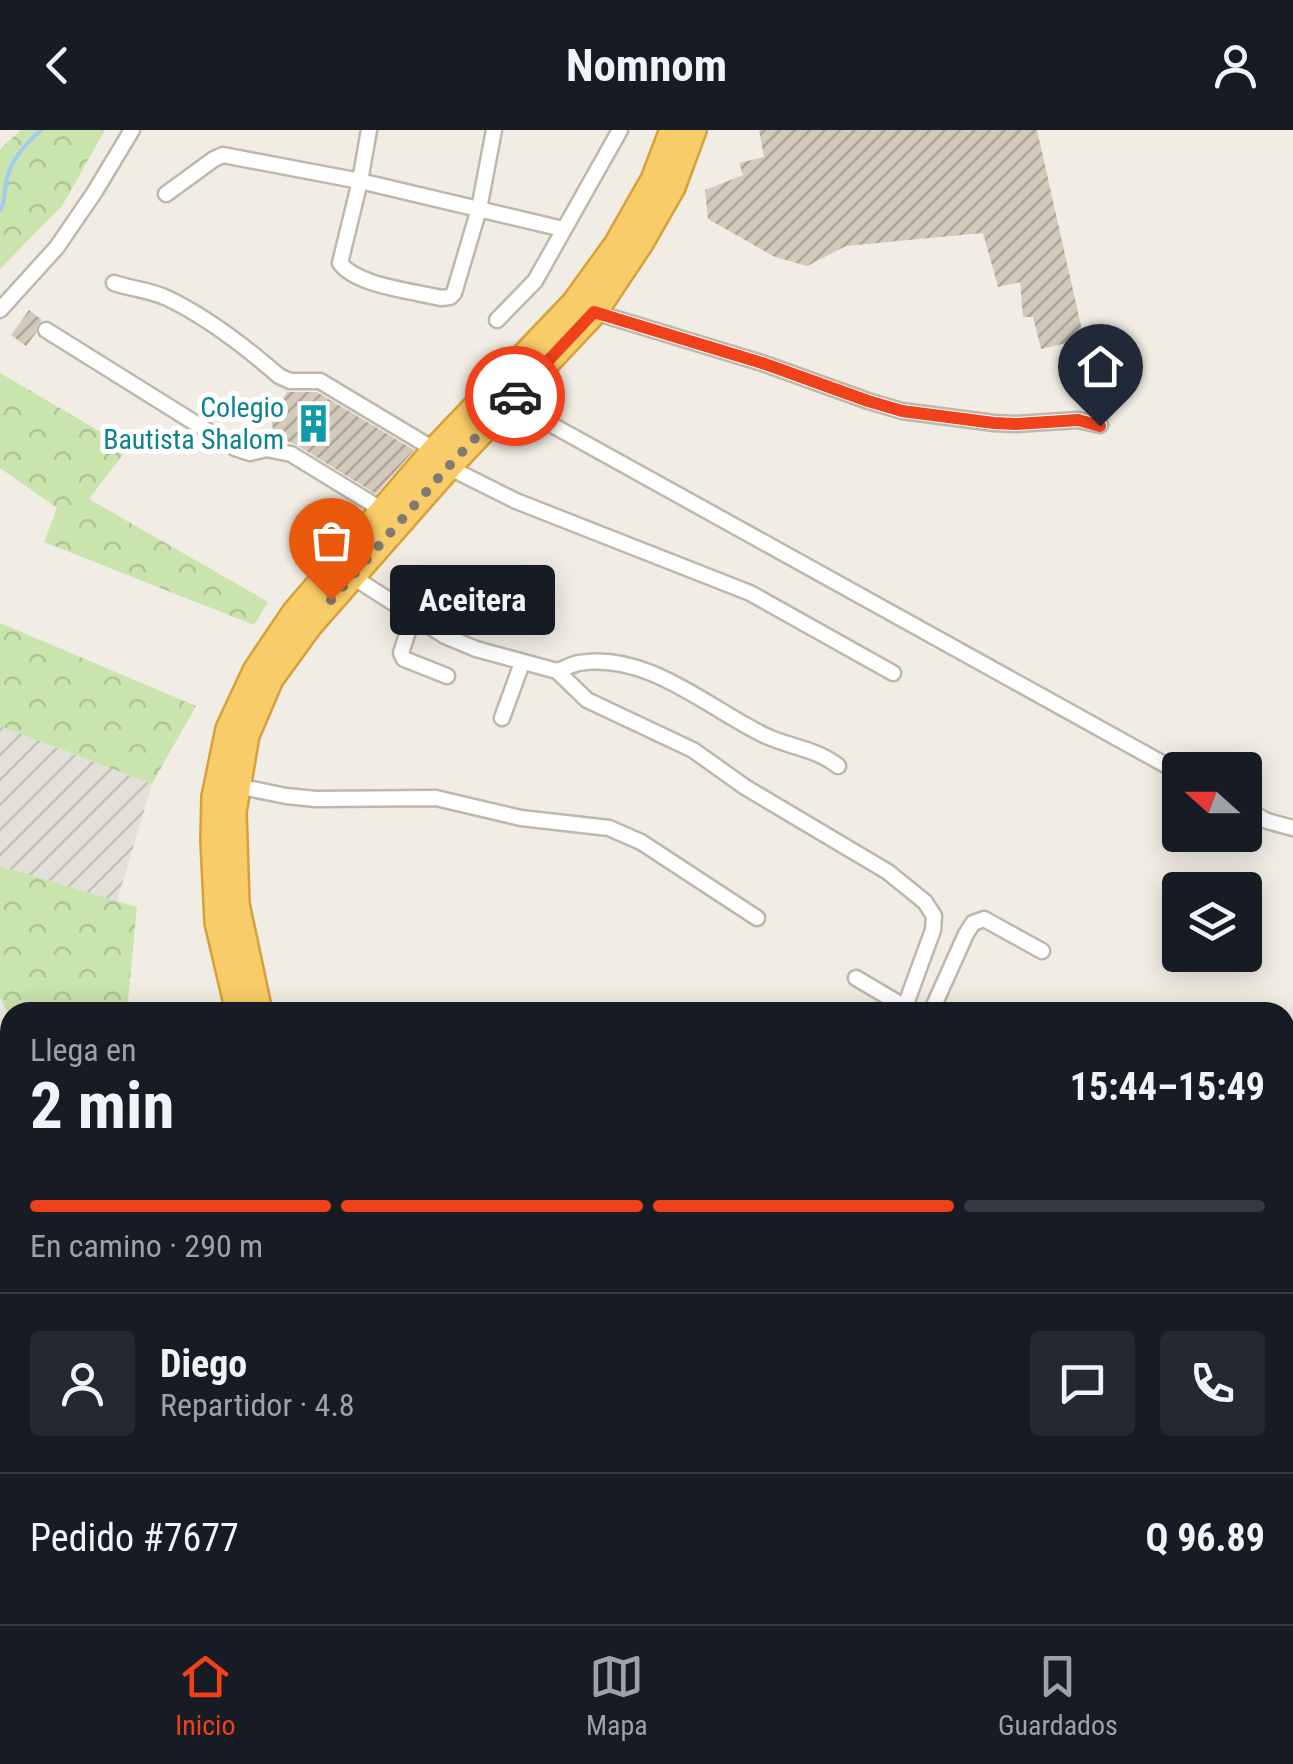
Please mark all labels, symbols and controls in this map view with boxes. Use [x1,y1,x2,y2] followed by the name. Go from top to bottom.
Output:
[30,38,85,93] icon: back
[1208,38,1263,93] icon: person
[566,39,727,92] text: Nomnom
[1058,324,1143,427] pin
[1073,339,1128,394] icon: home
[465,346,565,446] courier
[488,369,543,424] icon: car
[103,391,284,456] place label: Colegio Bautista Shalom
[293,402,335,444] building icon: Colegio Bautista Shalom
[289,498,374,601] pin
[304,513,359,568] icon: bag
[391,565,556,635] callout: Aceitera
[419,581,526,619] text: Aceitera
[1162,752,1262,852] north arrow
[1162,752,1262,972] map controls
[1162,872,1262,972] button: layers
[30,1031,137,1069] text: Llega en
[1070,1065,1265,1109] text: 15:44–15:49
[30,1068,174,1144] text: 2 min
[30,1227,263,1265] text: En camino · 290 m
[30,1331,135,1436] button: person
[1030,1331,1135,1436] button: chat
[1160,1331,1265,1436] button: phone
[160,1342,247,1386] text: Diego
[160,1386,355,1424] text: Repartidor · 4.8
[30,1516,239,1560] text: Pedido #7677
[1145,1516,1265,1560] text: Q 96.89
[175,1649,236,1742] tab: Inicio
[586,1649,648,1742] tab: Mapa
[998,1649,1118,1742] tab: Guardados

